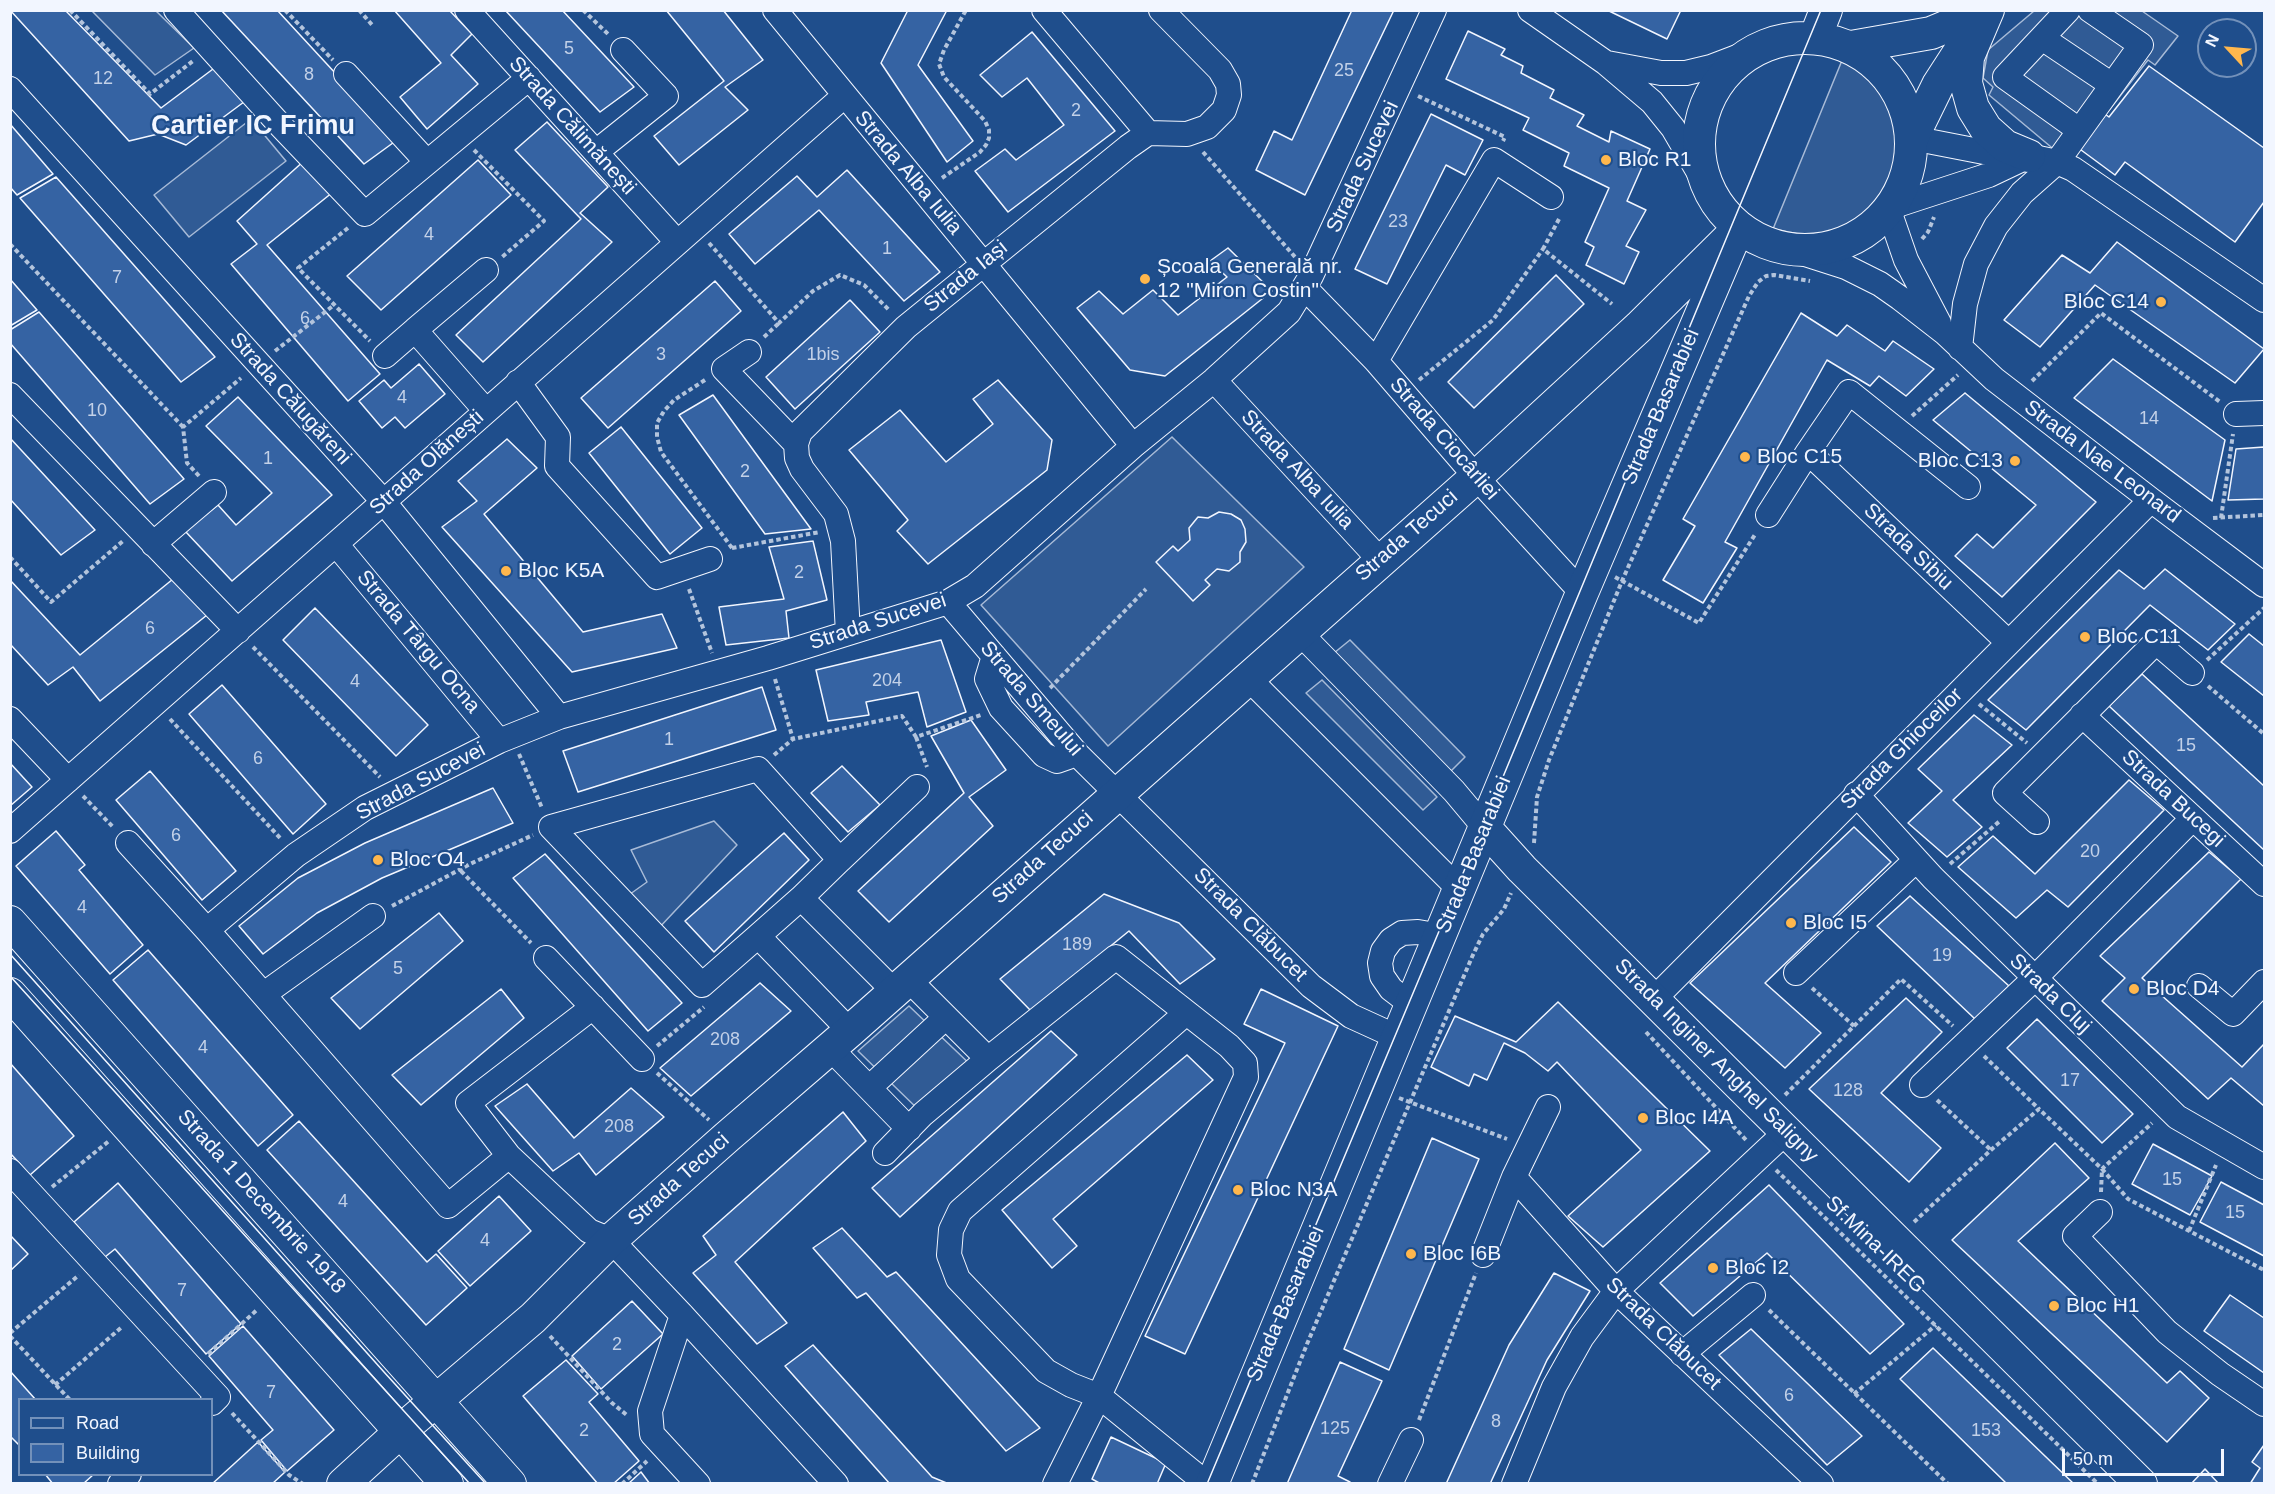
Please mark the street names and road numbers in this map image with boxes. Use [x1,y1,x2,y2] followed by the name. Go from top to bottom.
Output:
[503,52,641,200] street label: Strada Călimănești
[1321,97,1405,237] street label: Strada Sucevei
[849,106,967,240] street label: Strada Alba Iulia
[919,236,1013,318] street label: Strada Iași
[1617,325,1705,489] street label: Strada Basarabiei
[224,328,356,470] street label: Strada Călugăreni
[1384,373,1504,505] street label: Strada Ciocârliei
[2019,395,2185,529] street label: Strada Nae Leonard
[365,405,489,521] street label: Strada Olănești
[1235,405,1359,535] street label: Strada Alba Iulia
[1351,485,1463,587] street label: Strada Tecuci
[1858,498,1958,596] street label: Strada Sibiu
[351,565,485,719] street label: Strada Târgu Ocna
[806,588,950,656] street label: Strada Sucevei
[974,637,1088,761] street label: Strada Smeului
[1836,683,1968,815] street label: Strada Ghioceilor
[352,737,490,827] street label: Strada Sucevei
[2116,745,2230,853] street label: Strada Bucegi
[1431,773,1517,937] street label: Strada Basarabiei
[987,806,1099,910] street label: Strada Tecuci
[1188,863,1312,987] street label: Strada Clăbucet
[2004,949,2096,1039] street label: Strada Cluj
[1609,954,1823,1168] street label: Strada Inginer Anghel Saligny
[172,1105,350,1299] street label: Strada 1 Decembrie 1918
[623,1128,735,1232] street label: Strada Tecuci
[1820,1191,1930,1299] street label: Sf.Mina-IREG
[1242,1222,1330,1386] street label: Strada Basarabiei
[1600,1273,1726,1395] street label: Strada Clăbucet

